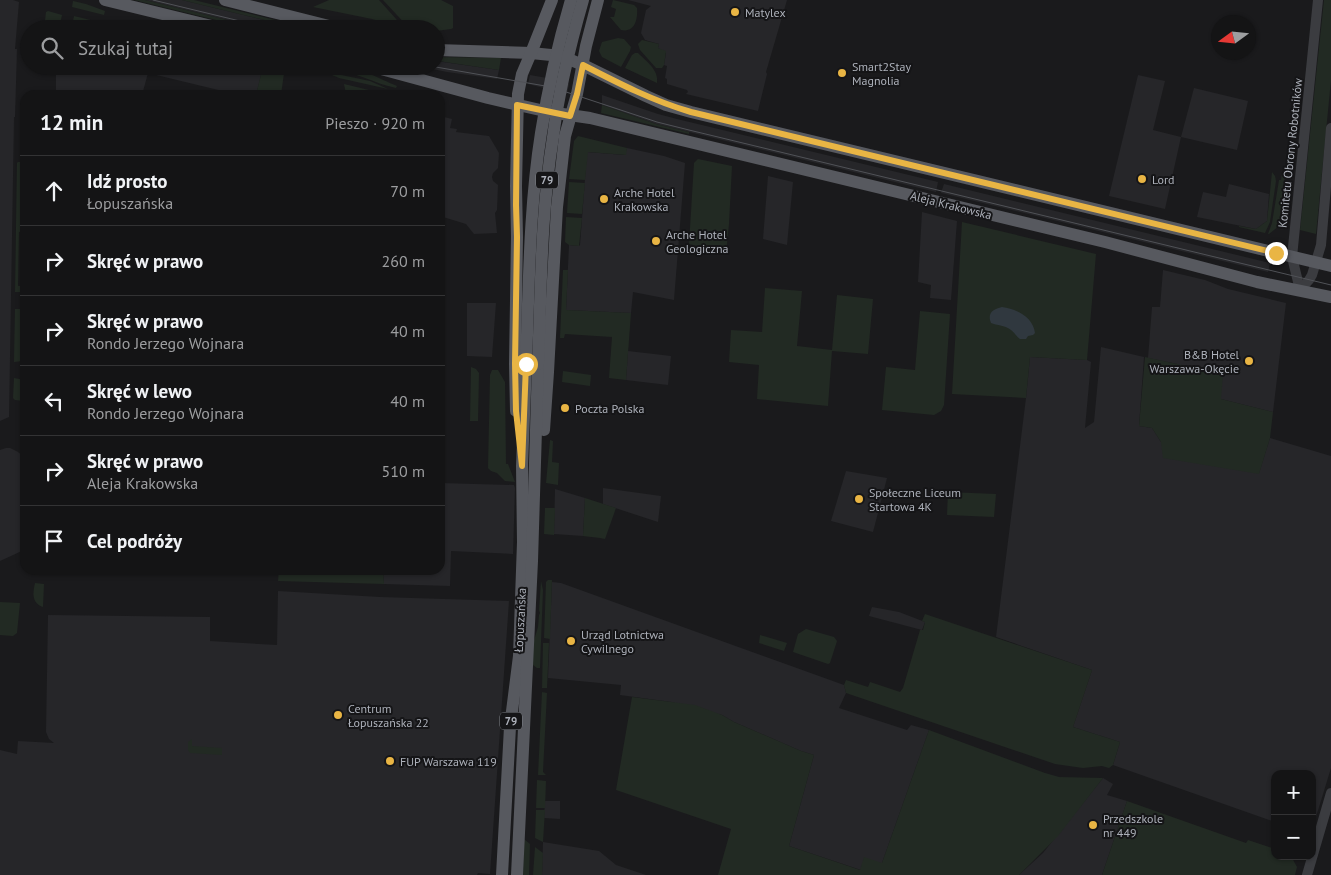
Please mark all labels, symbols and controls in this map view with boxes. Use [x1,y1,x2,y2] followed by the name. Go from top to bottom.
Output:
[745,5,786,20] place label: Matylex
[729,6,741,18] marker: Matylex
[1211,15,1256,60] north arrow
[20,20,445,75] search box
[38,34,66,62] icon: search
[78,36,173,60] text: Szukaj tutaj
[852,59,912,88] place label: Smart2Stay Magnolia
[836,67,848,79] marker: Smart2Stay Magnolia
[1275,77,1305,229] street label: Komitetu Obrony Robotników
[40,109,103,136] text: 12 min
[325,113,425,133] text: Pieszo · 920 m
[87,169,167,193] text: Idź prosto
[536,172,558,188] road number: 79
[1152,172,1174,187] place label: Lord
[1136,173,1148,185] marker: Lord
[40,177,68,205] icon: ahead
[390,181,425,201] text: 70 m
[614,185,675,214] place label: Arche Hotel Krakowska
[909,188,993,222] street label: Aleja Krakowska
[87,193,173,213] text: Łopuszańska
[598,193,610,205] marker: Arche Hotel Krakowska
[666,227,728,256] place label: Arche Hotel Geologiczna
[650,235,662,247] marker: Arche Hotel Geologiczna
[1265,242,1288,265] route end
[40,247,68,275] icon: right
[87,249,203,273] text: Skręć w prawo
[382,251,425,271] text: 260 m
[87,309,203,333] text: Skręć w prawo
[40,317,68,345] icon: right
[390,321,425,341] text: 40 m
[87,333,244,353] text: Rondo Jerzego Wojnara
[1150,347,1239,376] place label: B&B Hotel Warszawa-Okęcie
[515,353,538,376] route start
[1243,355,1255,367] marker: B&B Hotel Warszawa-Okęcie
[87,379,192,403] text: Skręć w lewo
[40,387,68,415] icon: left
[390,391,425,411] text: 40 m
[575,401,645,416] place label: Poczta Polska
[559,402,571,414] marker: Poczta Polska
[87,403,244,423] text: Rondo Jerzego Wojnara
[87,449,203,473] text: Skręć w prawo
[40,457,68,485] icon: right
[382,461,425,481] text: 510 m
[87,473,198,493] text: Aleja Krakowska
[869,485,961,514] place label: Społeczne Liceum Startowa 4K
[853,493,865,505] marker: Społeczne Liceum Startowa 4K
[40,527,68,555] icon: arrive
[87,529,182,553] text: Cel podróży
[511,587,529,653] street label: Łopuszańska
[581,627,664,656] place label: Urząd Lotnictwa Cywilnego
[565,635,577,647] marker: Urząd Lotnictwa Cywilnego
[348,701,429,730] place label: Centrum Łopuszańska 22
[332,709,344,721] marker: Centrum Łopuszańska 22
[500,712,522,729] road number: 79
[400,754,497,769] place label: FUP Warszawa 119
[384,755,396,767] marker: FUP Warszawa 119
[1271,770,1316,860] map controls
[1271,770,1316,815] button: +
[1103,811,1163,840] place label: Przedszkole nr 449
[1271,815,1316,860] button: −
[1087,819,1099,831] marker: Przedszkole nr 449

